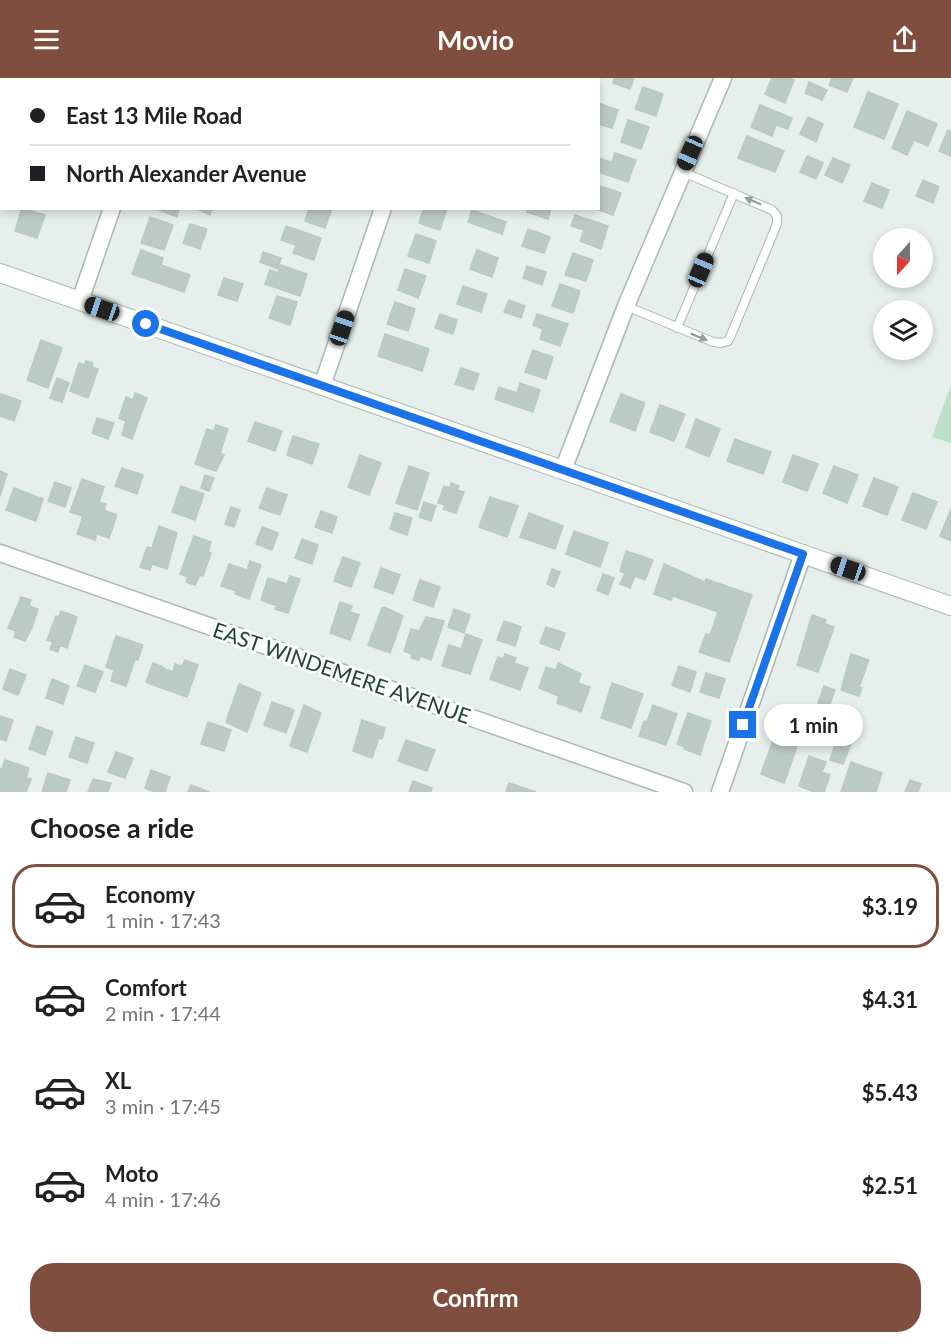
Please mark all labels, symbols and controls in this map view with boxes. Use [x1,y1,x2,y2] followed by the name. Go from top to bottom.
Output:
[30,23,63,56] icon: menu
[437,23,514,56] text: Movio
[888,23,921,56] icon: share
[66,102,242,129] text: East 13 Mile Road
[674,133,706,173] car
[66,160,307,187] text: North Alexander Avenue
[744,197,761,206] one-way arrow
[873,228,933,288] north arrow
[873,228,933,360] map controls
[686,250,716,290] car
[82,295,122,323] car
[873,300,933,360] button: layers
[328,308,356,348] car
[132,310,159,337] route start
[690,333,708,342] one-way arrow
[828,555,868,583] car
[210,616,474,728] street label: EAST WINDEMERE AVENUE
[764,704,863,746] callout: 1 min
[729,711,756,738] route end
[789,713,838,737] text: 1 min
[30,811,194,844] text: Choose a ride
[33,879,87,933] icon: car
[105,881,195,908] text: Economy
[862,893,918,920] text: $3.19
[105,908,221,932] text: 1 min · 17:43
[33,972,87,1026] icon: car
[105,974,187,1001] text: Comfort
[862,986,918,1013] text: $4.31
[105,1001,221,1025] text: 2 min · 17:44
[33,1065,87,1119] icon: car
[105,1067,131,1094] text: XL
[862,1079,918,1106] text: $5.43
[105,1094,221,1118] text: 3 min · 17:45
[33,1158,87,1212] icon: car
[105,1160,159,1187] text: Moto
[862,1172,918,1199] text: $2.51
[105,1187,221,1211] text: 4 min · 17:46
[30,1263,921,1332] button: Confirm

